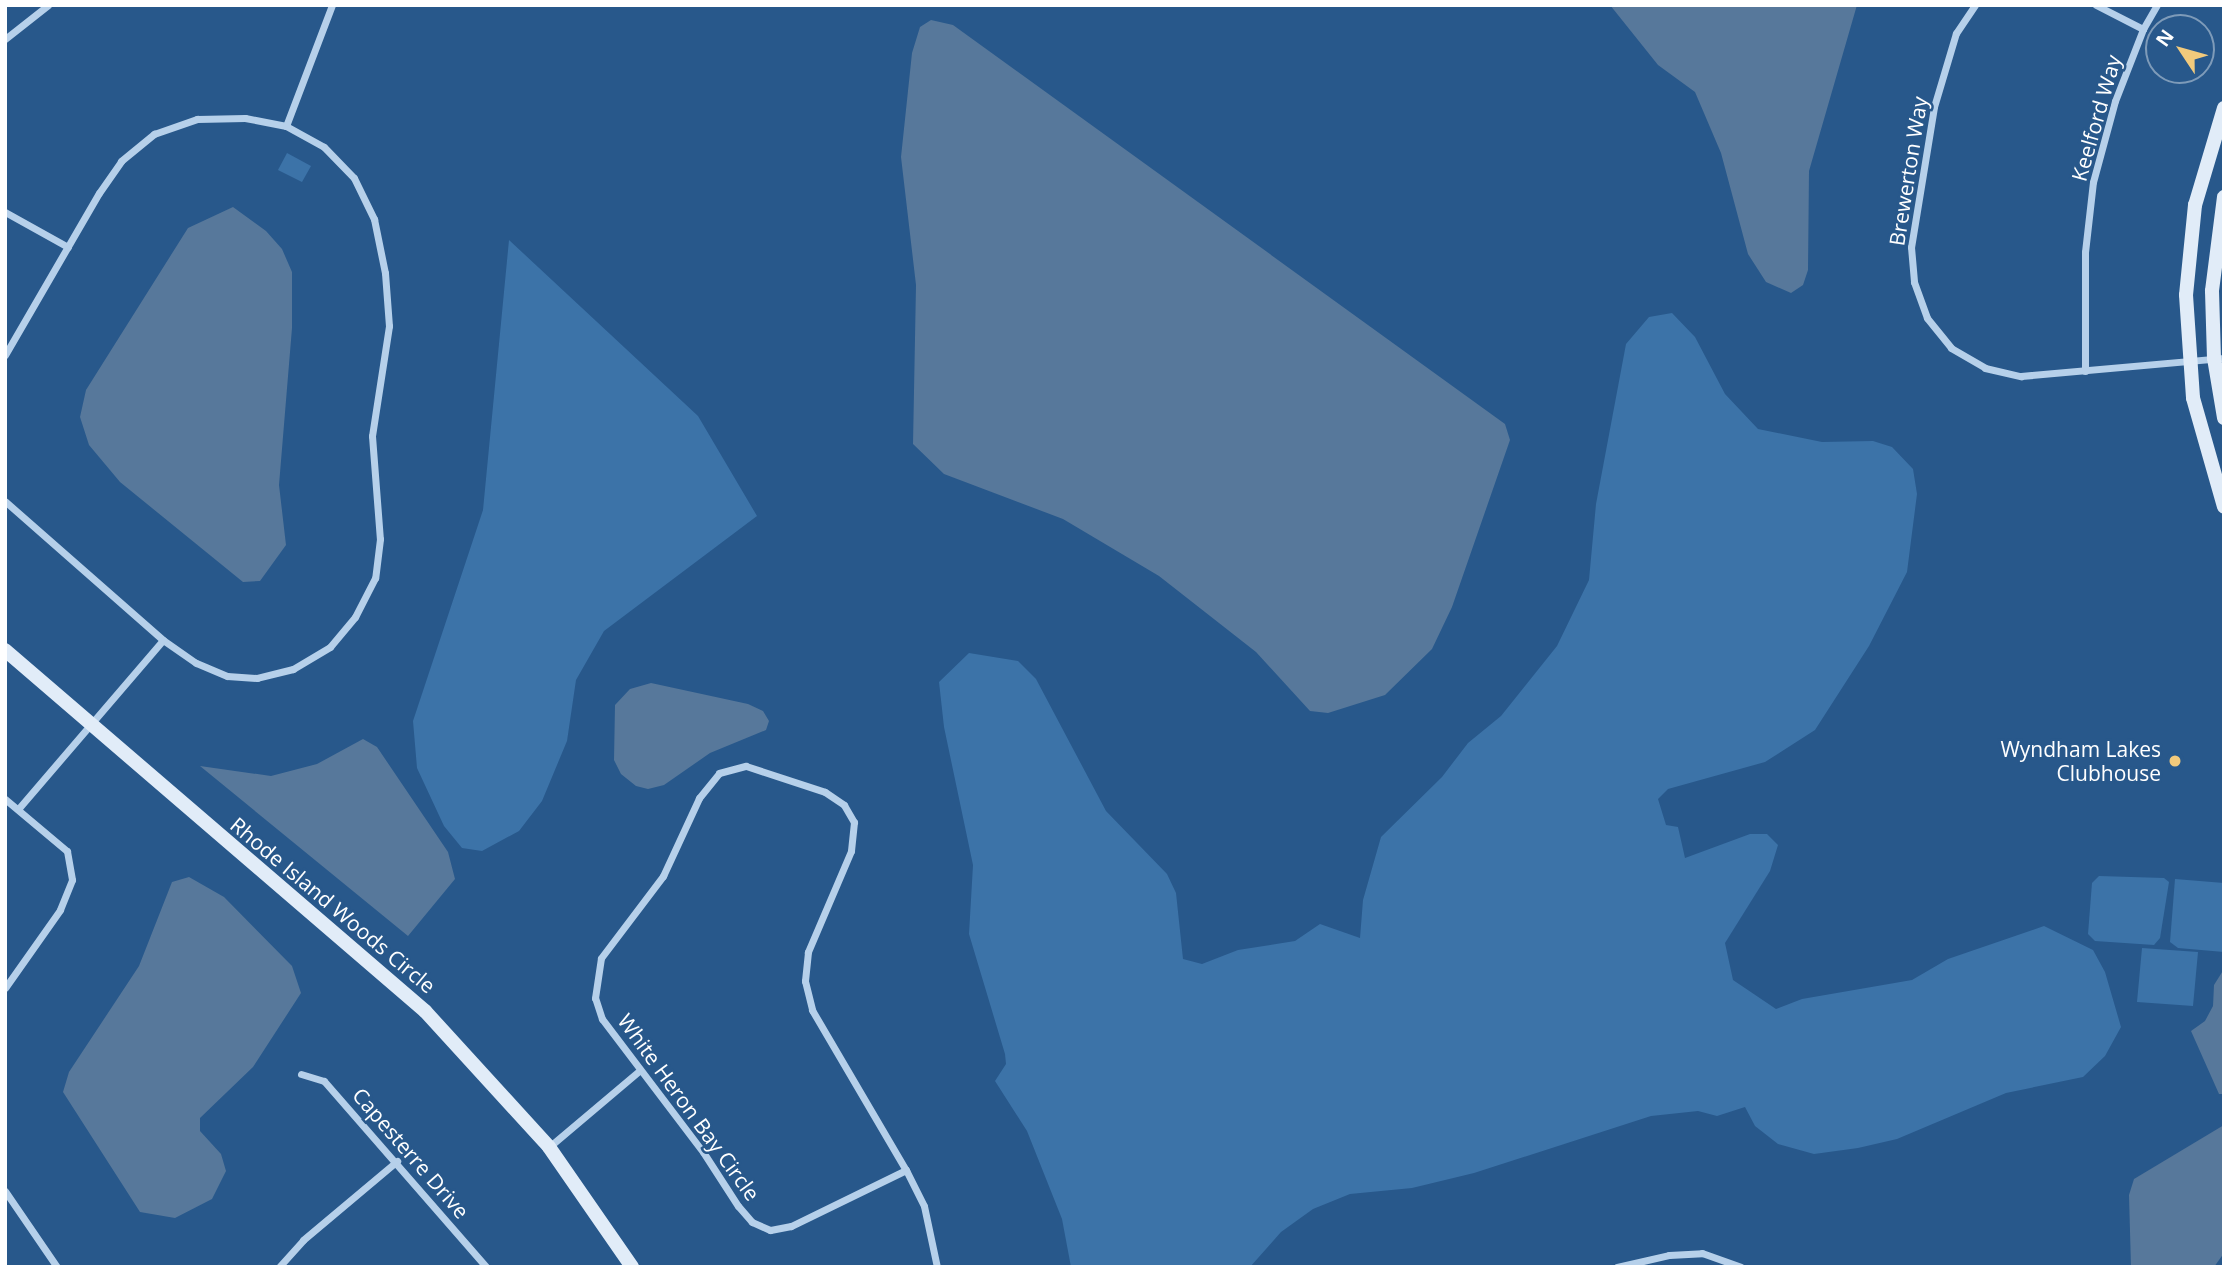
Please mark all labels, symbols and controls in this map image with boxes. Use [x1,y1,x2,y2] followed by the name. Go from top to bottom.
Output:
[2145,14,2215,84] north arrow
[2150,24,2180,52] text: N
[2066,52,2126,184] street label: Keelford Way
[1884,95,1932,247] street label: Brewerton Way
[2000,736,2161,786] place label: Wyndham Lakes Clubhouse
[2167,753,2183,769] marker: Wyndham Lakes Clubhouse
[225,812,441,998] street label: Rhode Island Woods Circle
[613,1009,765,1205] street label: White Heron Bay Circle
[347,1083,475,1223] street label: Capesterre Drive

